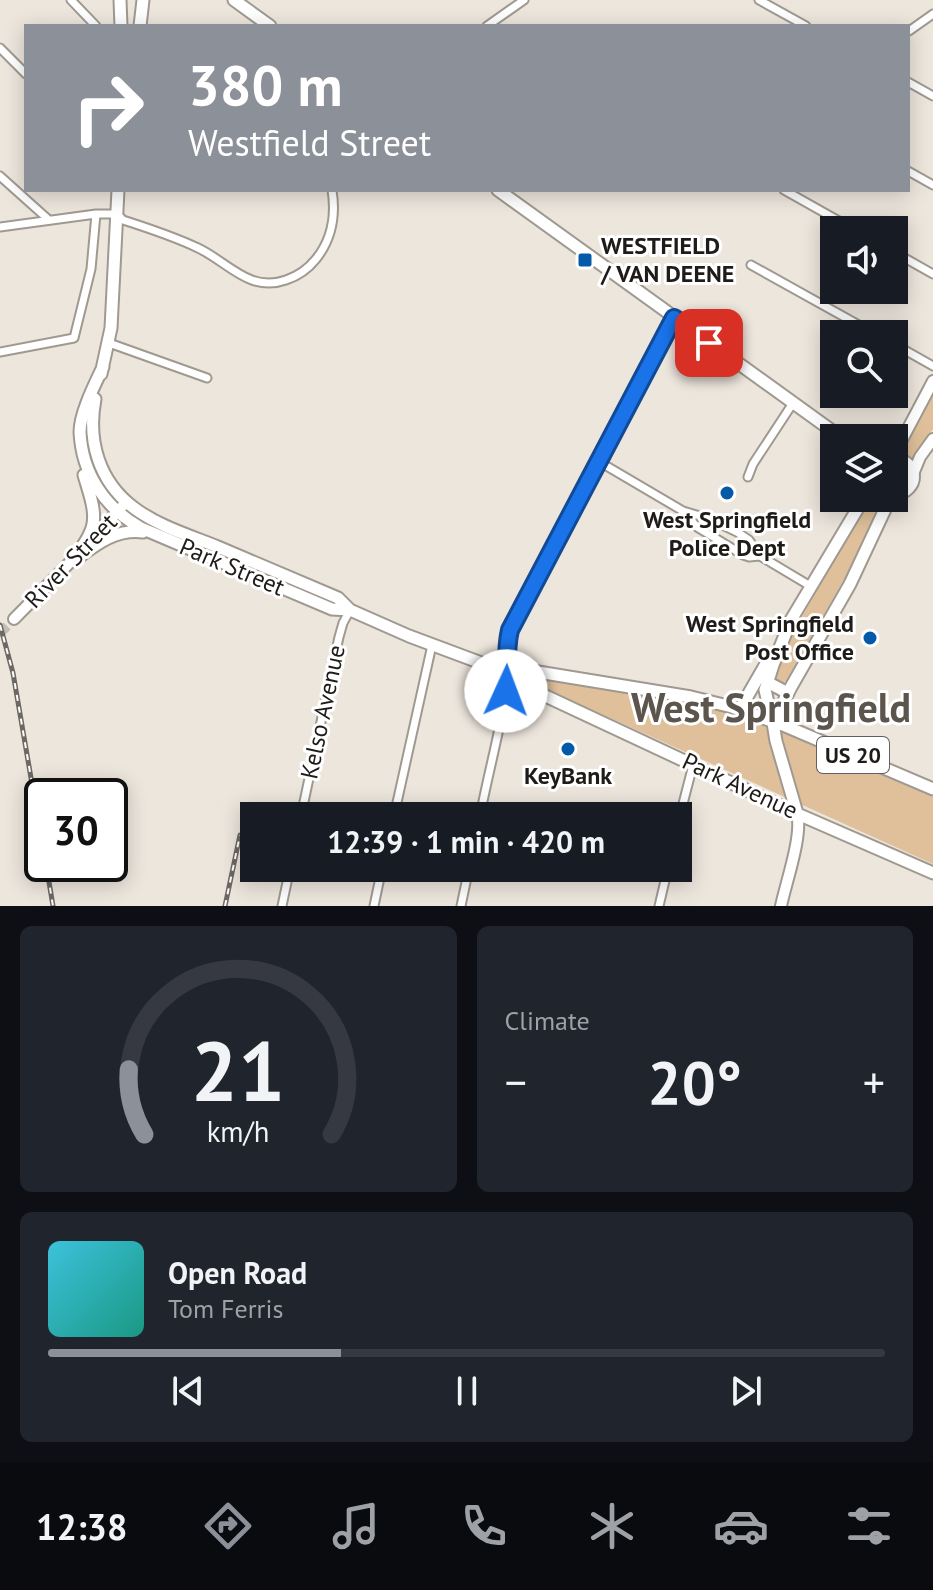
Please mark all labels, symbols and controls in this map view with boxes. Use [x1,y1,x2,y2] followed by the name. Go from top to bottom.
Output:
[188,49,343,121] text: 380 m
[56,56,160,160] icon: right
[188,119,431,166] text: Westfield Street
[820,216,908,512] map controls
[820,216,908,304] button: sound
[600,230,734,289] place label: WESTFIELD / VAN DEENE
[576,251,594,269] marker: WESTFIELD / VAN DEENE
[675,309,743,377] pin
[820,320,908,408] button: search
[687,321,731,365] icon: arrive
[820,424,908,512] button: layers
[718,484,736,502] marker: West Springfield Police Dept
[643,504,811,563] place label: West Springfield Police Dept
[18,507,123,615] street label: River Street
[175,531,289,603] street label: Park Street
[686,608,854,667] place label: West Springfield Post Office
[861,629,879,647] marker: West Springfield Post Office
[293,642,352,782] street label: Kelso Avenue
[464,649,548,733] position arrow
[631,681,911,733] district label: West Springfield
[817,737,889,773] road number: US 20
[559,740,577,758] marker: KeyBank
[677,745,803,826] street label: Park Avenue
[524,760,612,791] place label: KeyBank
[24,778,128,882] speed limit sign: 30
[327,822,605,861] text: 12:39 · 1 min · 420 m
[505,1004,590,1037] text: Climate
[191,1016,285,1124] text: 21
[648,1043,742,1121] text: 20°
[505,1053,527,1110] text: −
[863,1053,885,1110] text: +
[207,1113,270,1150] text: km/h
[168,1253,307,1292] text: Open Road
[168,1292,283,1325] text: Tom Ferris
[166,1369,210,1413] icon: previous
[445,1369,489,1413] icon: pause
[724,1369,768,1413] icon: next
[200,1498,256,1554] icon: directions
[328,1498,384,1554] icon: music
[456,1498,512,1554] icon: phone
[584,1498,640,1554] icon: climate
[713,1498,769,1554] icon: car
[841,1498,897,1554] icon: filters
[36,1503,127,1550] text: 12:38

